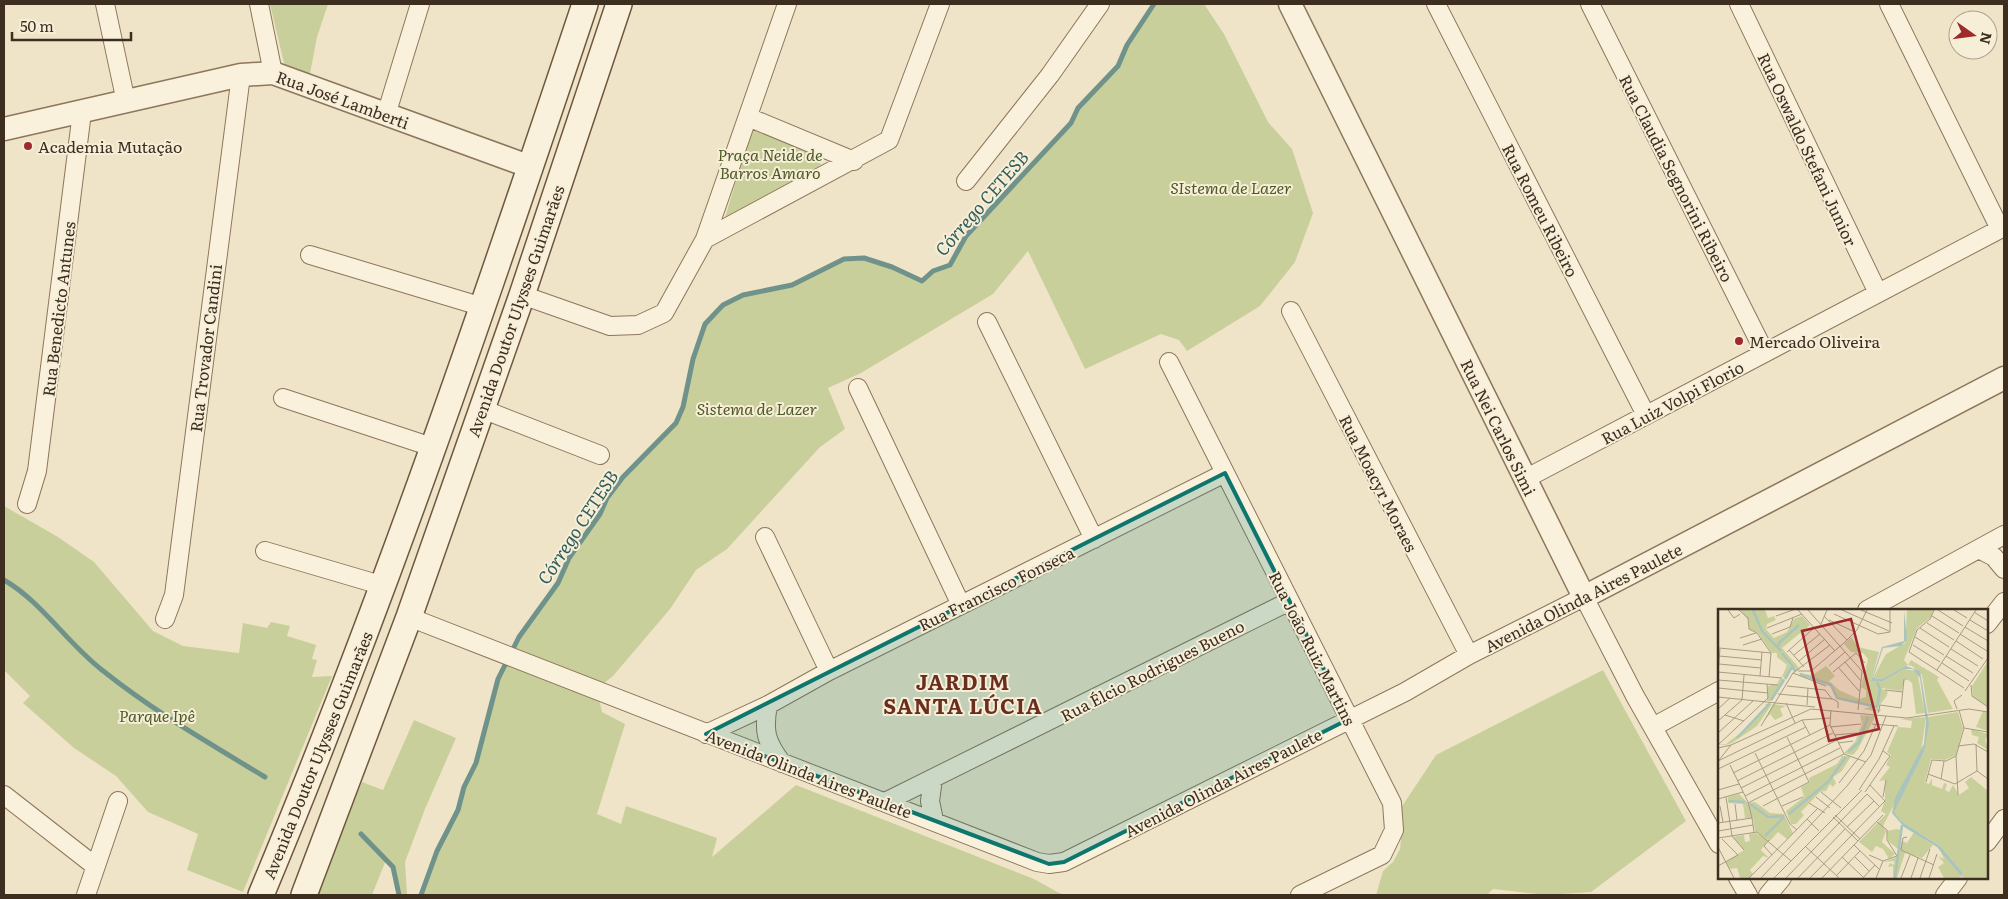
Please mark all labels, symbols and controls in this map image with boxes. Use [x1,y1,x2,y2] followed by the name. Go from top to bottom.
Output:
[12,10,131,42] scale bar
[1948,10,1998,60] north arrow
[20,14,54,37] text: 50 m
[1975,30,1998,47] text: N
[1753,48,1864,250] street label: Rua Oswaldo Stefani Junior
[273,64,413,134] street label: Rua José Lamberti
[1614,70,1740,286] street label: Rua Claudia Segnorini Ribeiro
[38,134,182,158] place label: Academia Mutação
[1497,139,1585,281] street label: Rua Romeu Ribeiro
[22,140,34,152] marker: Academia Mutação
[717,142,823,184] park label: Praça Neide de Barros Amaro
[928,145,1034,261] water label: Córrego CETESB
[1170,175,1292,199] park label: SIstema de Lazer
[461,182,569,440] street label: Avenida Doutor Ulysses Guimarães
[35,220,81,398] street label: Rua Benedicto Antunes
[183,263,227,433] street label: Rua Trovador Candini
[1749,329,1880,353] place label: Mercado Oliveira
[1733,335,1745,347] marker: Mercado Oliveira
[1596,354,1748,450] street label: Rua Luiz Volpi Florio
[1455,355,1543,499] street label: Rua Nei Carlos Simi
[697,396,817,420] park label: Sistema de Lazer
[1334,410,1424,556] street label: Rua Moacyr Moraes
[530,465,624,589] water label: Córrego CETESB
[1480,537,1686,657] street label: Avenida Olinda Aires Paulete
[914,540,1078,636] street label: Rua Francisco Fonseca
[1264,567,1362,729] street label: Rua João Ruiz Martins
[1718,609,1988,879] inset map
[1056,613,1248,727] street label: Rua Élcio Rodrigues Bueno
[256,628,378,882] street label: Avenida Doutor Ulysses Guimarães
[883,665,1043,720] district label: JARDIM SANTA LÚCIA
[119,703,195,727] park label: Parque Ipê
[1120,722,1326,842] street label: Avenida Olinda Aires Paulete
[703,723,915,823] street label: Avenida Olinda Aires Paulete

